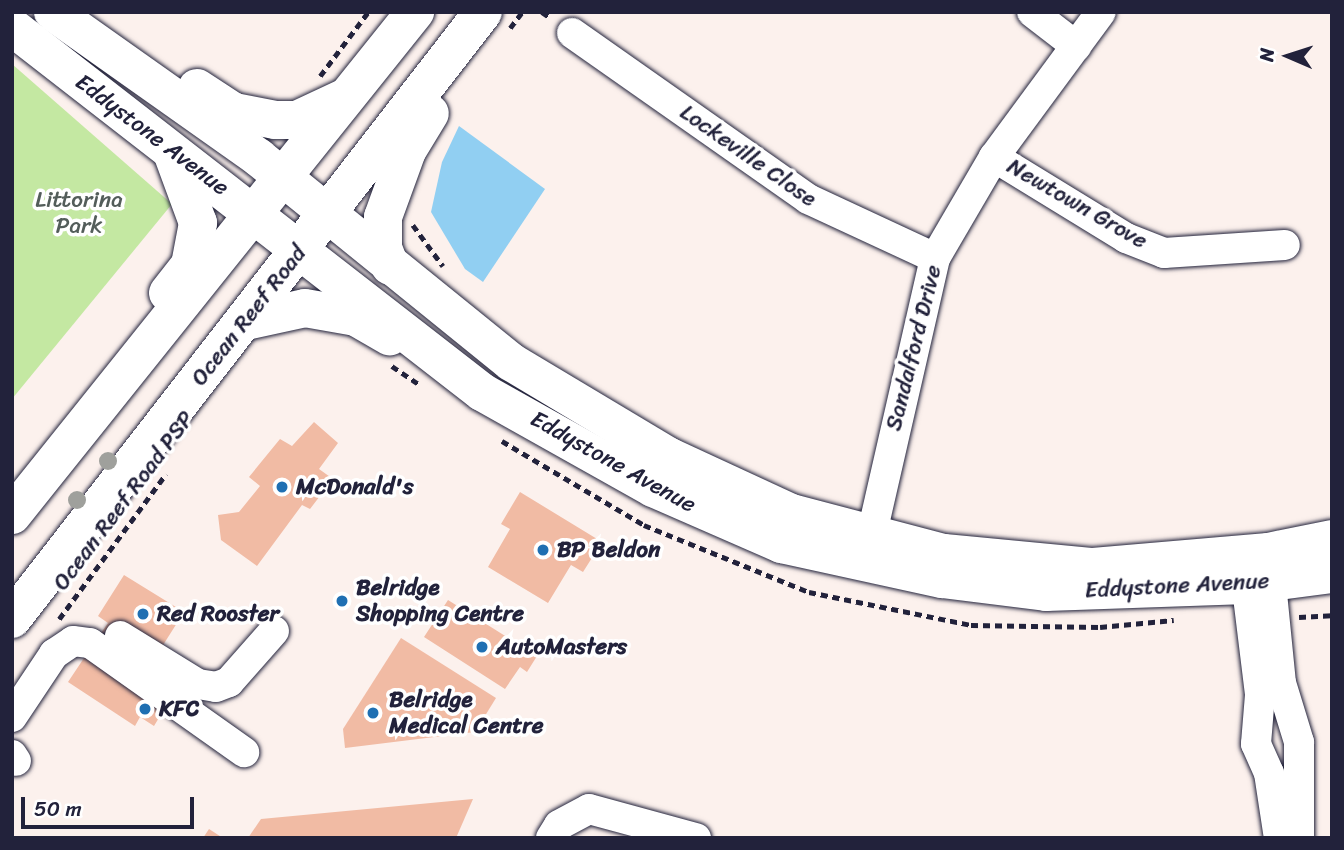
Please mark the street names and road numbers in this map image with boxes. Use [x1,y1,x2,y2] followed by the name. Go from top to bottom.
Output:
[70,68,234,202] street label: Eddystone Avenue
[674,99,822,213] street label: Lockeville Close
[1002,153,1152,255] street label: Newtown Grove
[185,240,313,392] street label: Ocean Reef Road
[880,262,948,434] street label: Sandalford Drive
[47,405,201,597] street label: Ocean Reef Road PSP
[525,405,701,519] street label: Eddystone Avenue
[1084,567,1270,605] street label: Eddystone Avenue

